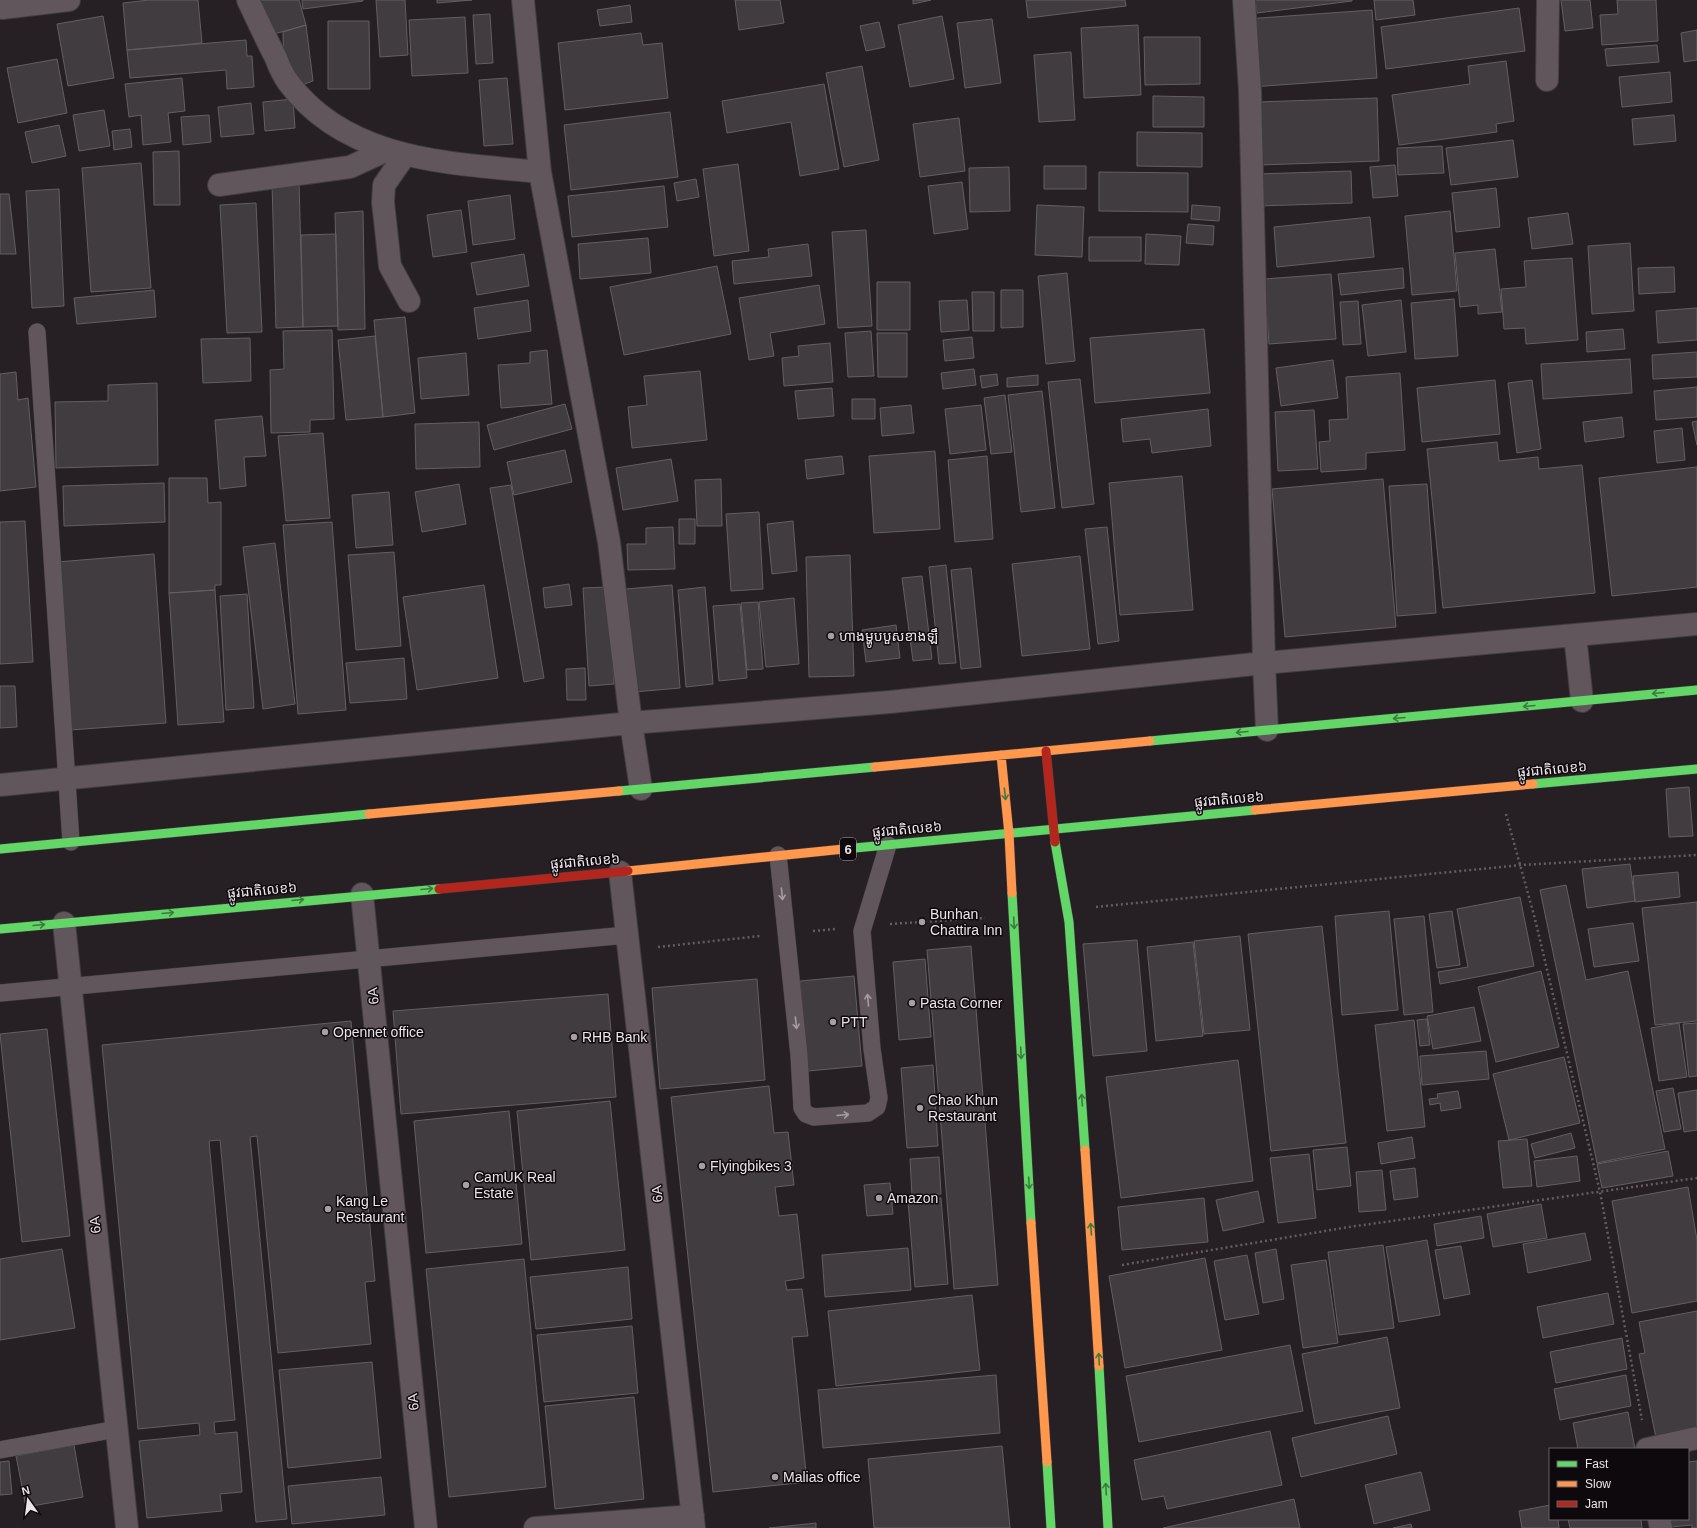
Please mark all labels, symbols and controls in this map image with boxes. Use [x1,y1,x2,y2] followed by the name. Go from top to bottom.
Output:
[839,628,938,648] place label: ហាងម្ហូបបួសខាងឡឹ
[826,631,836,641] marker: ហាងម្ហូបបួសខាងឡឹ
[1652,690,1665,697] one-way arrow
[1523,702,1536,709] one-way arrow
[1393,714,1406,721] one-way arrow
[1236,729,1249,736] one-way arrow
[1516,758,1588,784] street label: ផ្លូវជាតិលេខ៦
[1001,787,1009,800] one-way arrow
[1193,788,1265,814] street label: ផ្លូវជាតិលេខ៦
[871,818,943,844] street label: ផ្លូវជាតិលេខ៦
[840,838,856,860] road number: 6
[549,850,621,876] street label: ផ្លូវជាតិលេខ៦
[226,879,298,905] street label: ផ្លូវជាតិលេខ៦
[420,885,433,892] one-way arrow
[778,887,786,900] one-way arrow
[291,897,304,904] one-way arrow
[930,906,1002,938] place label: Bunhan Chattira Inn
[161,909,174,916] one-way arrow
[1010,916,1018,929] one-way arrow
[917,917,927,927] marker: Bunhan Chattira Inn
[32,921,45,929] one-way arrow
[364,986,382,1005] street label: 6A
[864,994,872,1007] one-way arrow
[920,995,1003,1011] place label: Pasta Corner
[907,998,917,1008] marker: Pasta Corner
[841,1014,868,1030] place label: PTT
[792,1016,800,1029] one-way arrow
[828,1017,838,1027] marker: PTT
[333,1024,424,1040] place label: Opennet office
[320,1027,330,1037] marker: Opennet office
[582,1029,648,1045] place label: RHB Bank
[569,1032,579,1042] marker: RHB Bank
[1018,1046,1025,1059] one-way arrow
[928,1092,998,1124] place label: Chao Khun Restaurant
[1078,1094,1085,1107] one-way arrow
[915,1103,925,1113] marker: Chao Khun Restaurant
[836,1111,849,1118] one-way arrow
[710,1158,792,1174] place label: Flyingbikes 3
[697,1161,707,1171] marker: Flyingbikes 3
[474,1169,556,1201] place label: CamUK Real Estate
[1025,1176,1032,1189] one-way arrow
[461,1180,471,1190] marker: CamUK Real Estate
[648,1184,666,1203] street label: 6A
[887,1190,938,1206] place label: Amazon
[336,1193,405,1225] place label: Kang Le Restaurant
[874,1193,884,1203] marker: Amazon
[323,1204,333,1214] marker: Kang Le Restaurant
[86,1215,104,1234] street label: 6A
[1088,1223,1095,1236] one-way arrow
[1095,1353,1103,1366] one-way arrow
[404,1392,422,1411] street label: 6A
[1549,1448,1689,1520] legend
[1585,1457,1609,1471] text: Fast
[783,1469,861,1485] place label: Malias office
[770,1472,780,1482] marker: Malias office
[1585,1477,1611,1491] text: Slow
[8,1480,48,1520] north arrow
[1102,1483,1110,1496] one-way arrow
[20,1484,31,1497] text: N
[1585,1497,1608,1511] text: Jam

